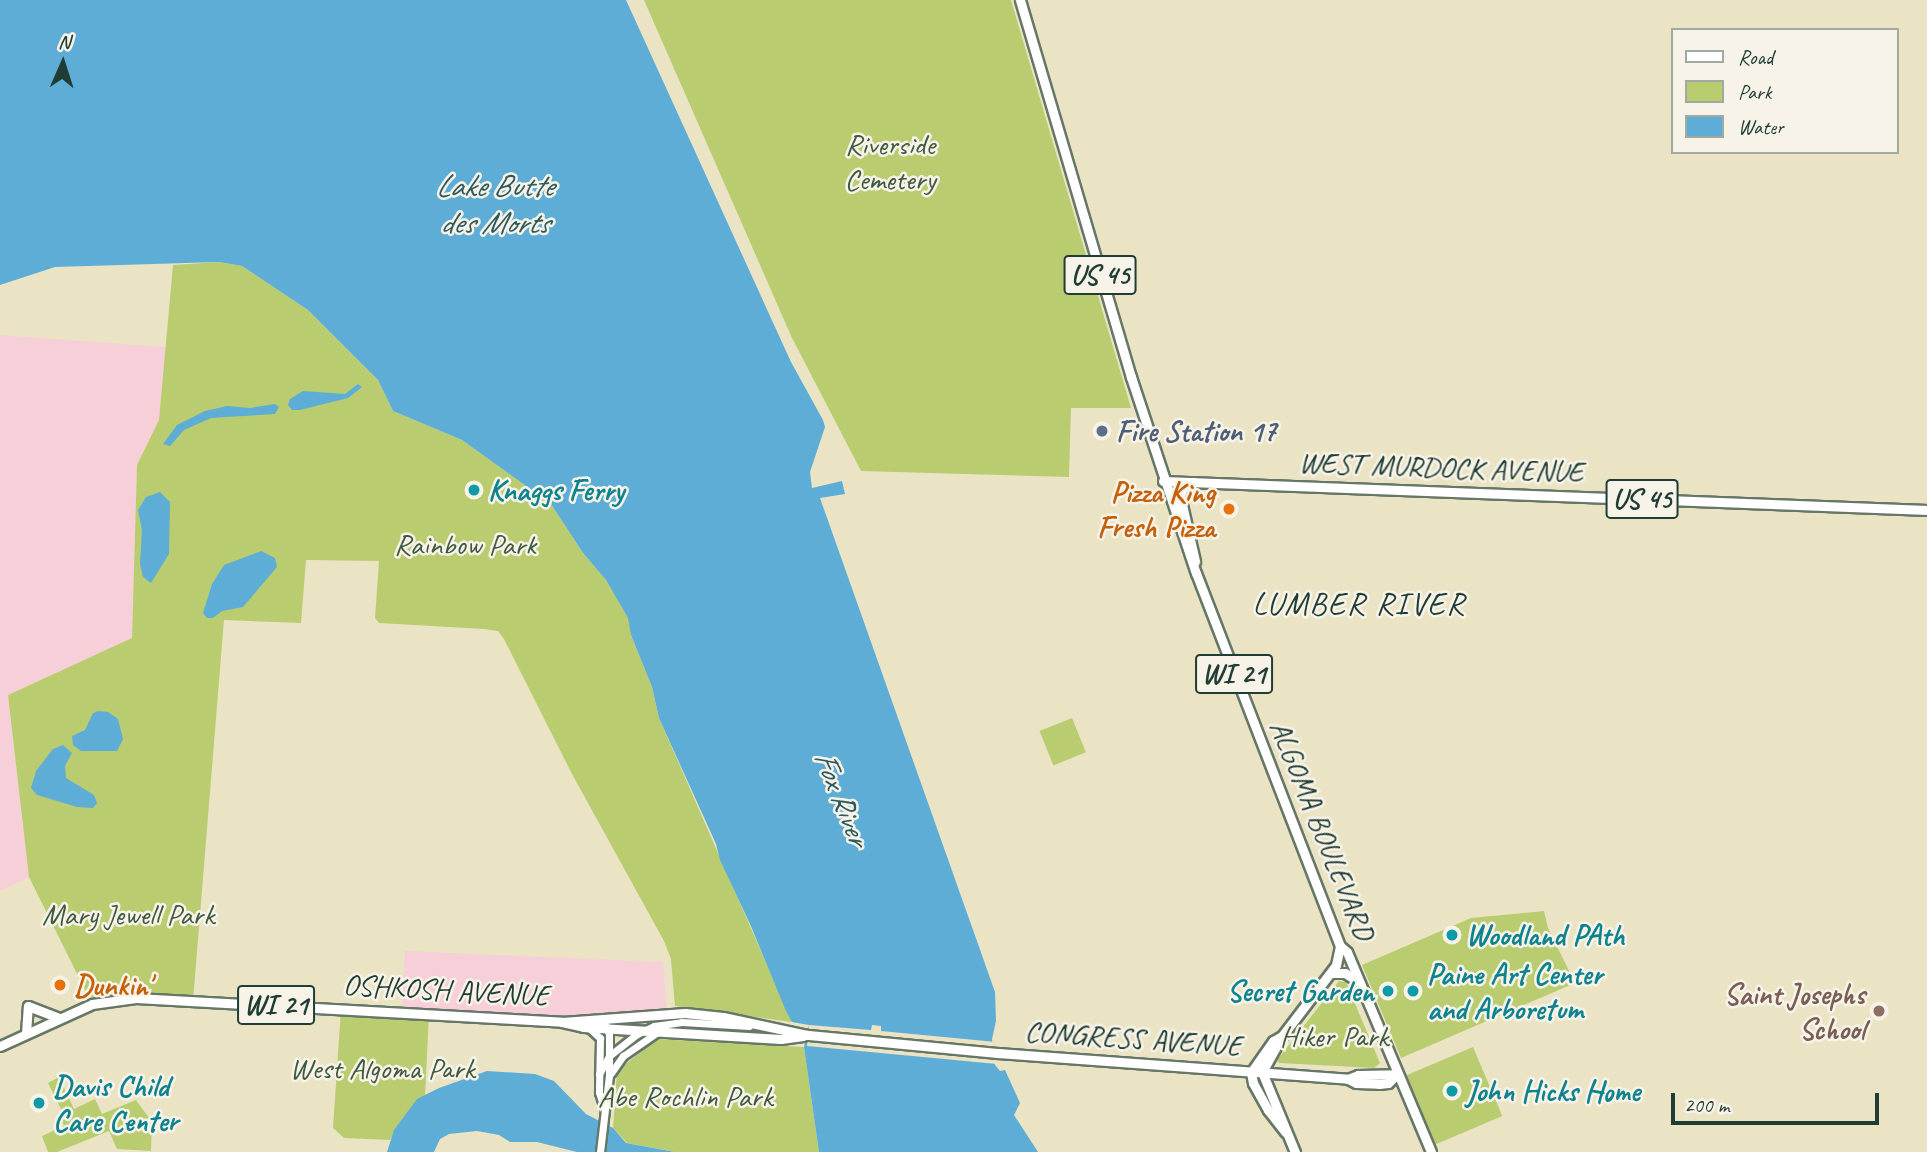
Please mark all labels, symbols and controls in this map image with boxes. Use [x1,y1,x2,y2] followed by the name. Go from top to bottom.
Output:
[28,28,98,98] north arrow
[1672,28,1899,154] legend
[58,30,71,54] text: N
[1738,44,1773,70] text: Road
[1738,79,1771,105] text: Park
[1738,114,1784,140] text: Water
[844,126,936,196] park label: Riverside Cemetery
[435,168,553,243] water label: Lake Butte des Morts
[1063,250,1137,300] road number: US 45
[1116,413,1278,449] place label: Fire Station 17
[1094,423,1110,439] marker: Fire Station 17
[1299,444,1583,490] street label: WEST MURDOCK AVENUE
[488,472,624,508] place label: Knaggs Ferry
[1097,474,1215,544] place label: Pizza King Fresh Pizza
[1605,475,1679,524] road number: US 45
[466,482,482,498] marker: Knaggs Ferry
[1221,501,1237,517] marker: Pizza King Fresh Pizza
[394,526,536,562] park label: Rainbow Park
[1255,585,1463,623] district label: LUMBER RIVER
[1194,650,1274,698] road number: WI 21
[1262,715,1384,945] street label: ALGOMA BOULEVARD
[804,744,878,852] water label: Fox River
[42,896,214,932] park label: Mary Jewell Park
[1466,917,1624,953] place label: Woodland PAth
[1444,927,1460,943] marker: Woodland PAth
[1427,956,1602,1026] place label: Paine Art Center and Arboretum
[74,967,151,1003] place label: Dunkin'
[342,967,550,1013] street label: OSHKOSH AVENUE
[1226,973,1374,1009] place label: Secret Garden
[1724,976,1865,1046] place label: Saint Josephs School
[52,977,68,993] marker: Dunkin'
[236,981,316,1030] road number: WI 21
[1380,983,1396,999] marker: Secret Garden
[1405,983,1421,999] marker: Paine Art Center and Arboretum
[1871,1003,1887,1019] marker: Saint Josephs School
[1023,1012,1243,1064] street label: CONGRESS AVENUE
[1279,1018,1389,1054] park label: Hiker Park
[290,1050,474,1086] park label: West Algoma Park
[53,1068,178,1138] place label: Davis Child Care Center
[1466,1073,1640,1109] place label: John Hicks Home
[598,1078,772,1114] park label: Abe Rochlin Park
[1675,1078,1883,1122] scale bar
[1444,1083,1460,1099] marker: John Hicks Home
[1684,1092,1729,1118] text: 200 m
[31,1095,47,1111] marker: Davis Child Care Center

